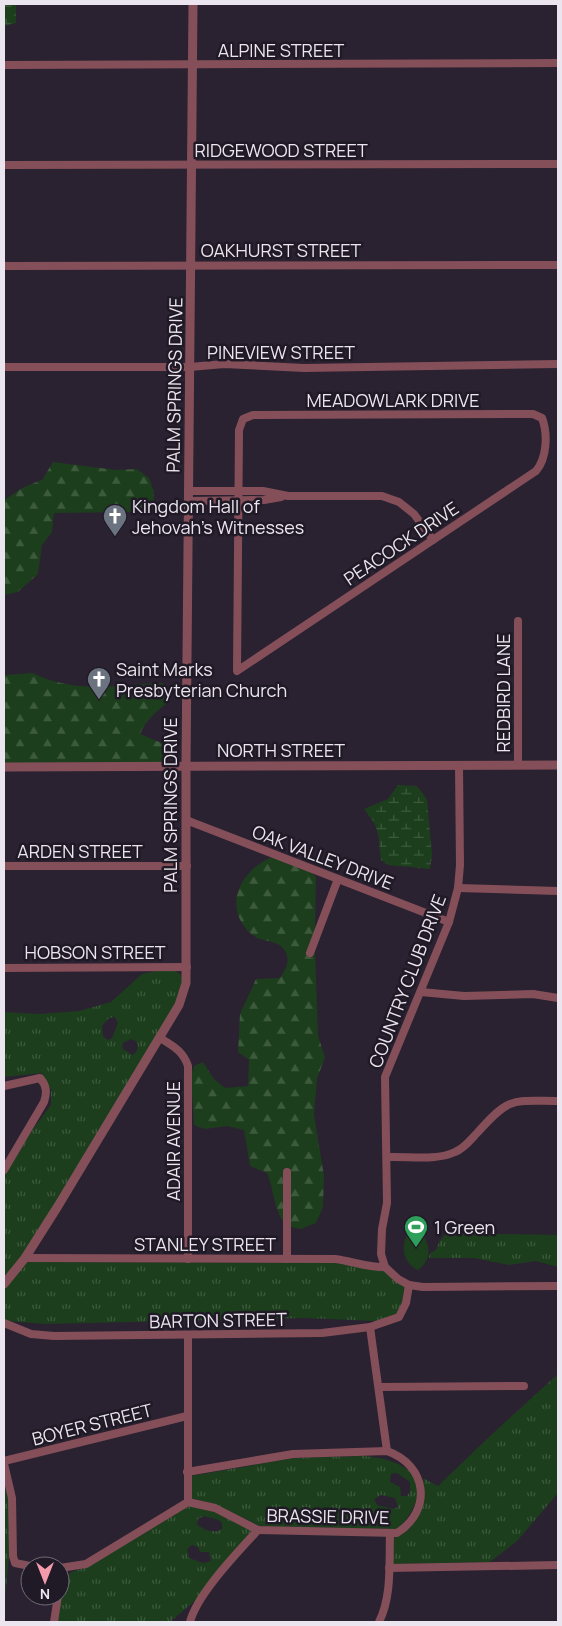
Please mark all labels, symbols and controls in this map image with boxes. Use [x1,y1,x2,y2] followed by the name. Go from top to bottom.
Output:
[218,38,344,62] street label: ALPINE STREET
[194,138,368,162] street label: RIDGEWOOD STREET
[201,238,361,262] street label: OAKHURST STREET
[160,297,188,473] street label: PALM SPRINGS DRIVE
[207,340,355,364] street label: PINEVIEW STREET
[307,388,479,412] street label: MEADOWLARK DRIVE
[132,494,304,539] place label: Kingdom Hall of Jehovah's Witnesses
[339,496,463,590] street label: PEACOCK DRIVE
[102,503,128,537] church icon: Kingdom Hall of Jehovah's Witnesses
[491,633,515,753] street label: REDBIRD LANE
[116,657,287,702] place label: Saint Marks Presbyterian Church
[86,666,112,700] church icon: Saint Marks Presbyterian Church
[158,717,182,893] street label: PALM SPRINGS DRIVE
[217,738,345,762] street label: NORTH STREET
[249,819,397,895] street label: OAK VALLEY DRIVE
[17,839,143,863] street label: ARDEN STREET
[363,891,451,1071] street label: COUNTRY CLUB DRIVE
[25,940,166,964] street label: HOBSON STREET
[161,1081,185,1201] street label: ADAIR AVENUE
[403,1214,429,1248] sports icon: 1 Green
[434,1215,495,1239] place label: 1 Green
[134,1232,276,1256] street label: STANLEY STREET
[149,1307,287,1333] street label: BARTON STREET
[29,1397,155,1451] street label: BOYER STREET
[266,1503,390,1529] street label: BRASSIE DRIVE
[20,1556,70,1606] north arrow
[40,1585,50,1604] text: N

